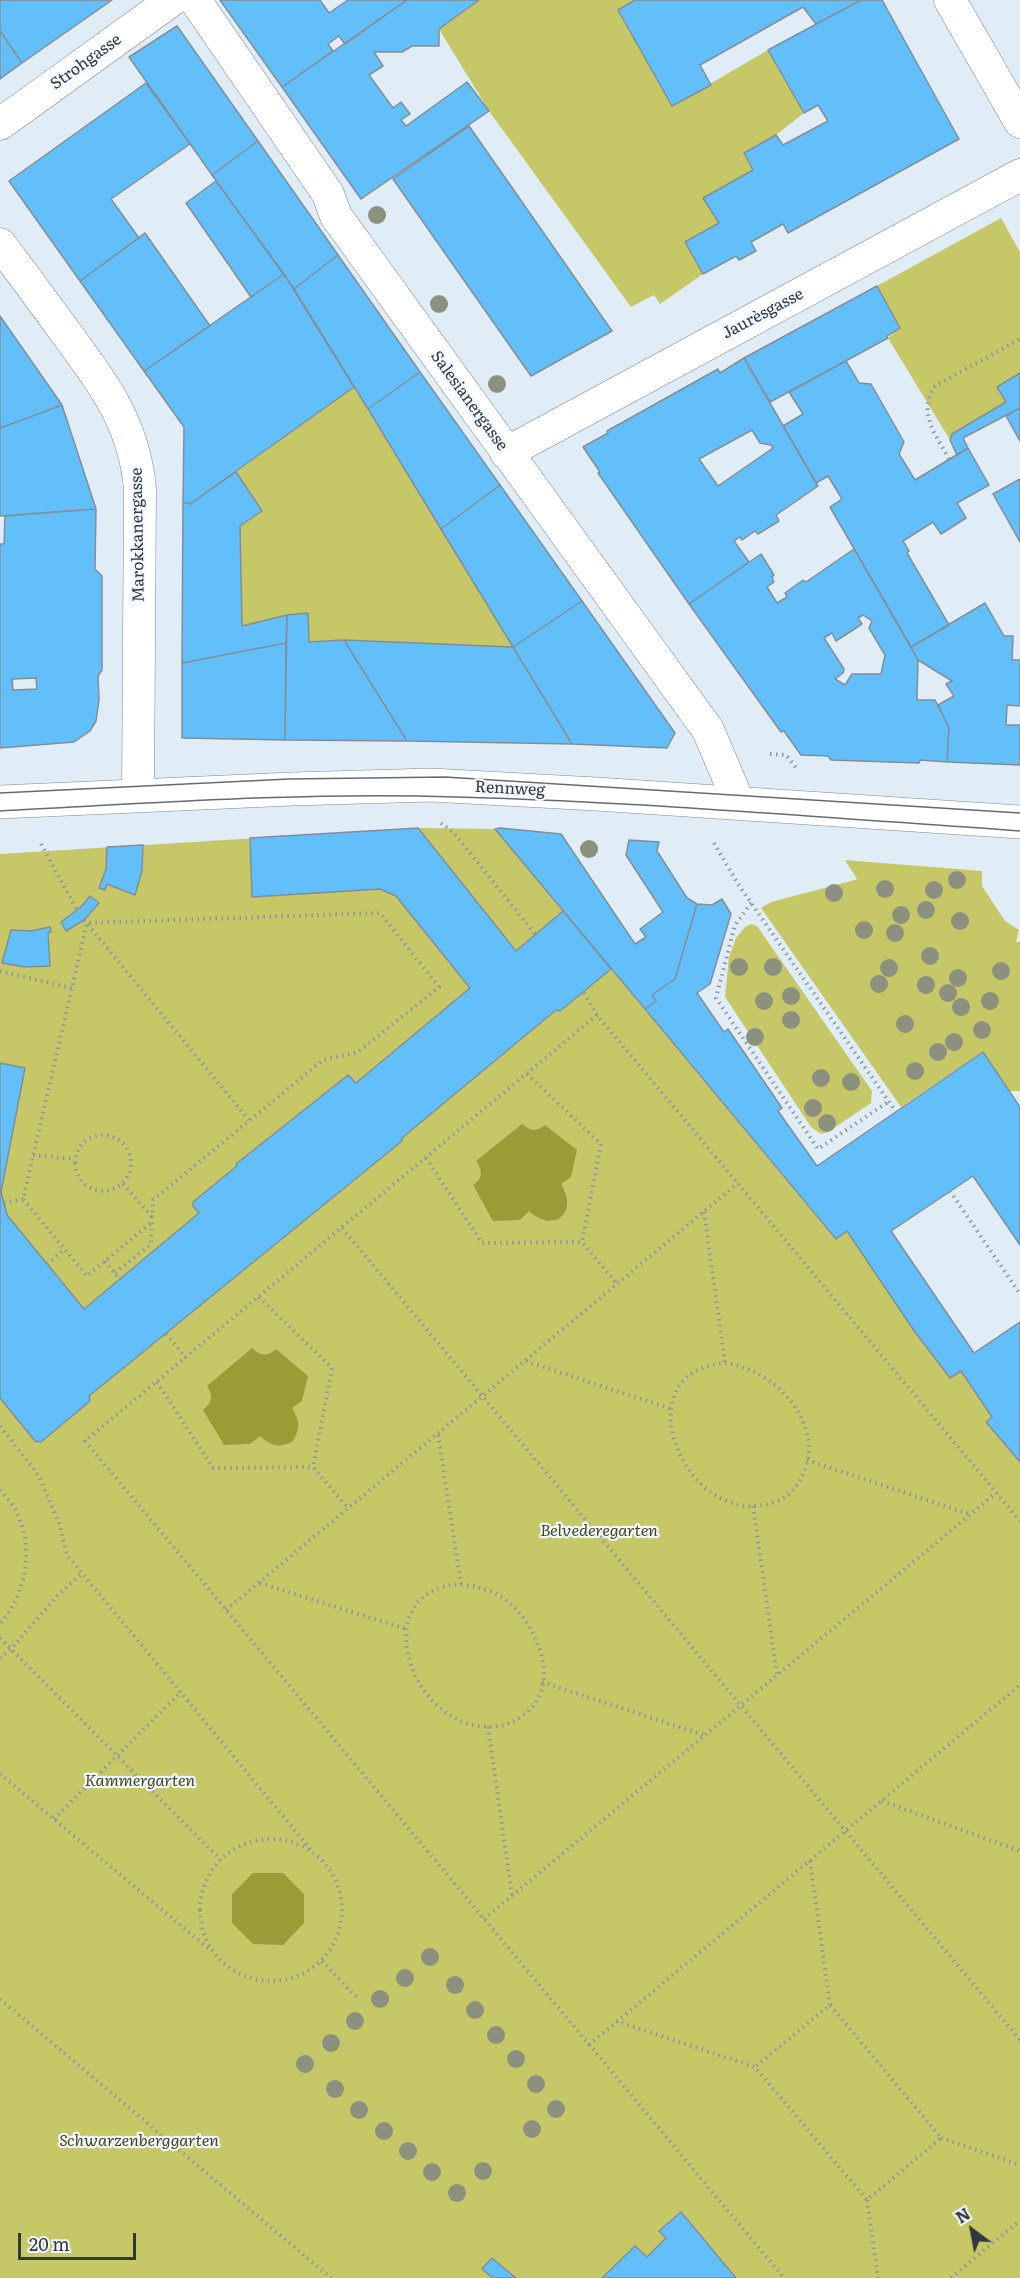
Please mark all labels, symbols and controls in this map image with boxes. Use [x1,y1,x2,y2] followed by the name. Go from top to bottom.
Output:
[47,30,125,94] street label: Strohgasse
[719,285,807,343] street label: Jaurèsgasse
[426,347,512,455] street label: Salesianergasse
[127,467,149,603] street label: Marokkanergasse
[474,778,546,800] street label: Rennweg
[540,1521,658,1541] park label: Belvederegarten
[85,1771,195,1791] park label: Kammergarten
[59,2131,219,2151] park label: Schwarzenberggarten
[942,2200,1002,2260] north arrow
[950,2201,975,2228] text: N
[21,2221,140,2259] scale bar
[29,2230,70,2257] text: 20 m

